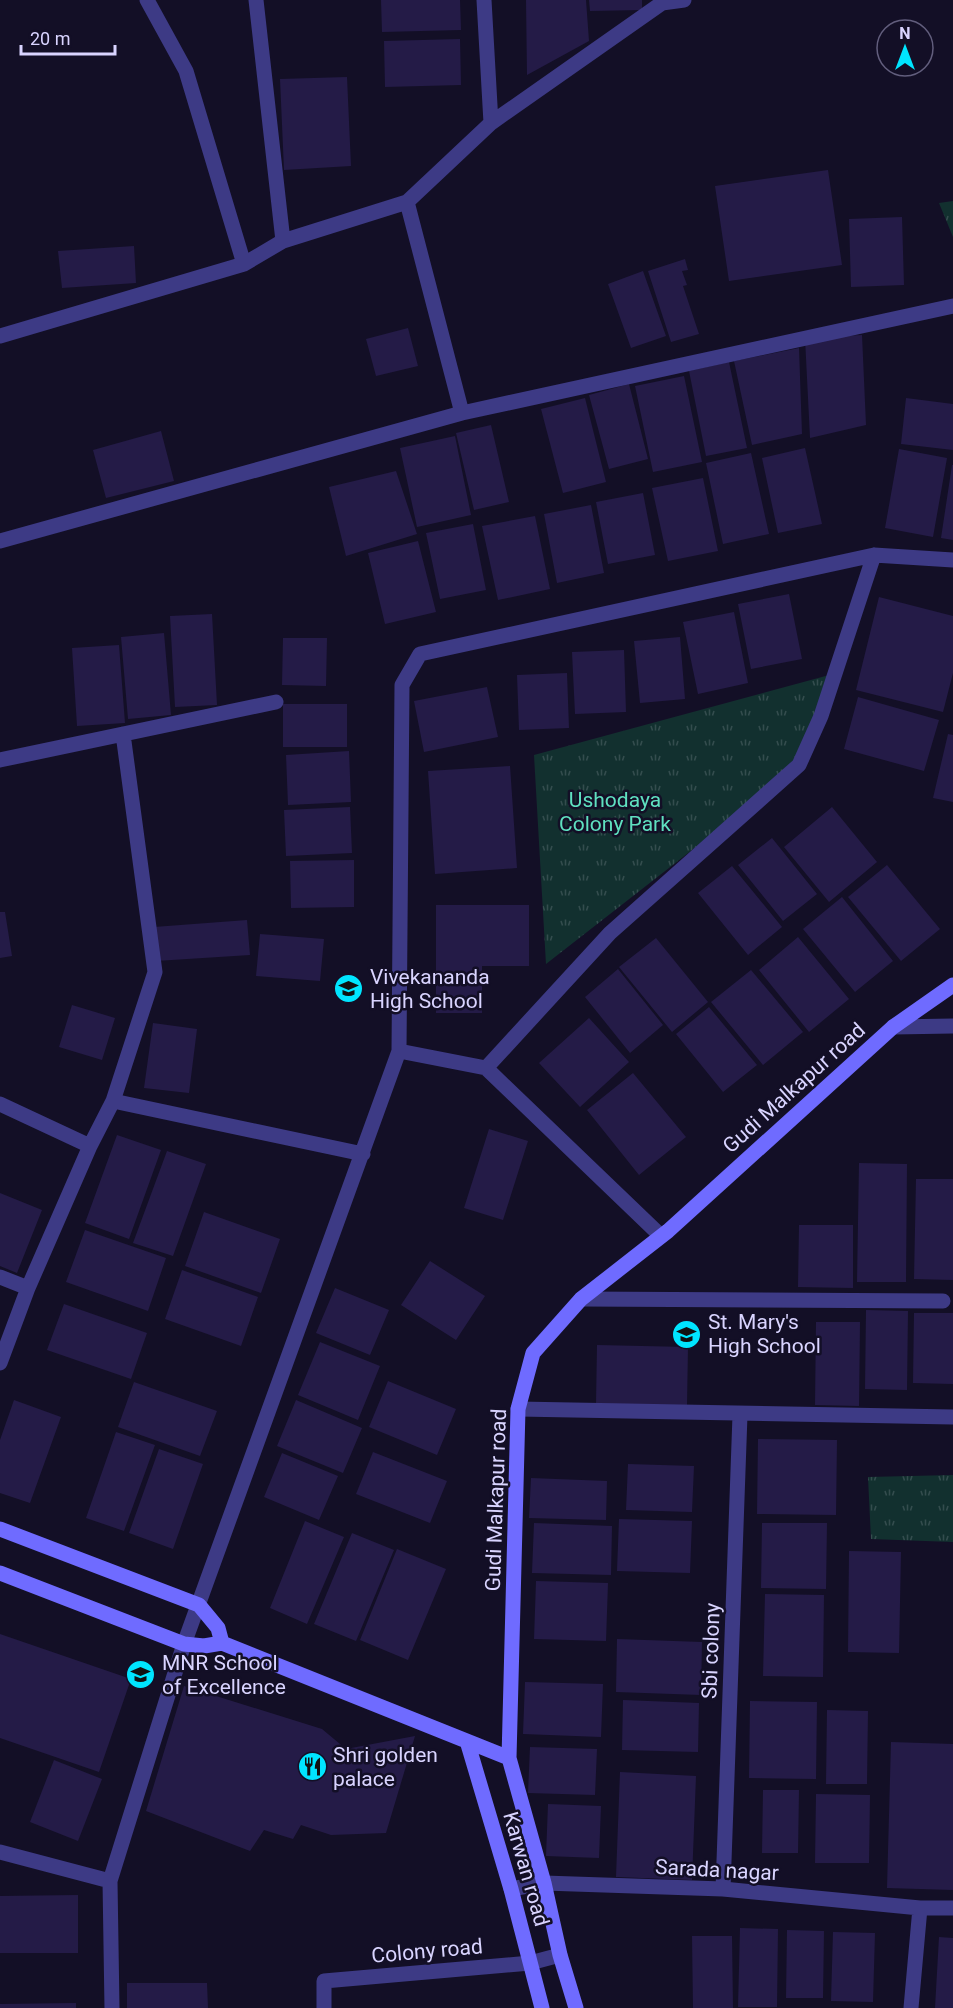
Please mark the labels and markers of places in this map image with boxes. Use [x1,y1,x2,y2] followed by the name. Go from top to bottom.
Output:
[370,965,490,1013] place label: Vivekananda High School
[333,973,365,1005] school or university icon: Vivekananda High School
[708,1310,821,1358] place label: St. Mary's High School
[671,1318,703,1350] school or university icon: St. Mary's High School
[162,1651,286,1699] place label: MNR School of Excellence
[125,1659,157,1691] school or university icon: MNR School of Excellence
[333,1743,438,1791] place label: Shri golden palace
[296,1751,328,1783] restaurant icon: Shri golden palace

